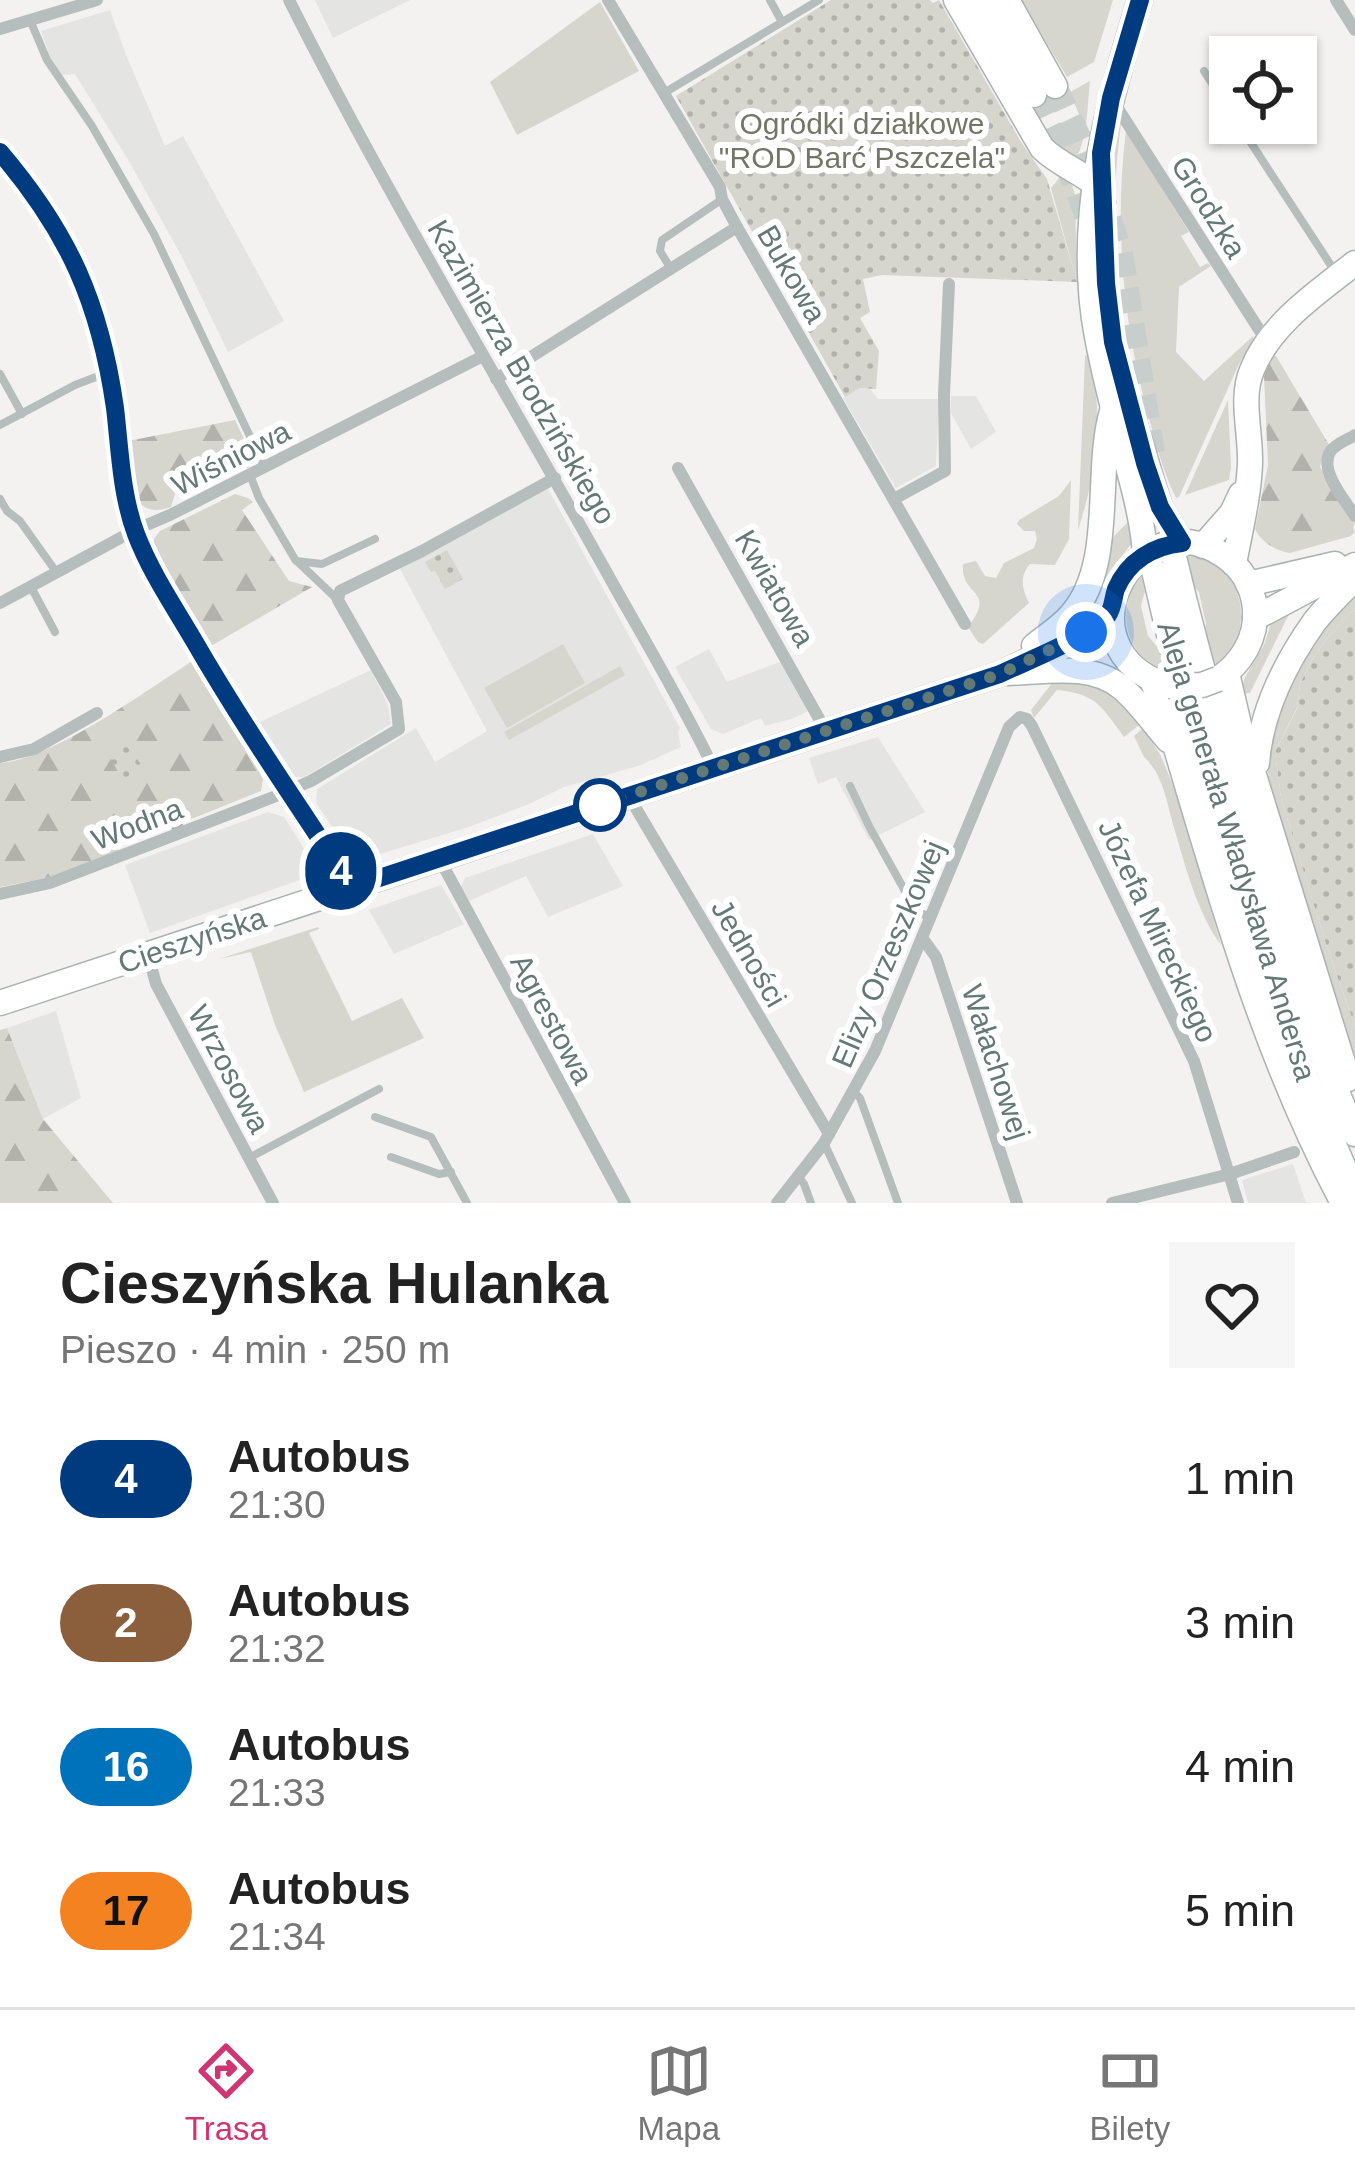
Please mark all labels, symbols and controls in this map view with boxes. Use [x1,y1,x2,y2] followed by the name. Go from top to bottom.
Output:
[1209,36,1317,144] map controls
[1209,36,1317,144] button: locate
[719,107,1005,174] park label: Ogródki działkowe "ROD Barć Pszczela"
[1165,150,1253,264] street label: Grodzka
[421,214,623,530] street label: Kazimierza Brodzińskiego
[751,220,833,329] street label: Bukowa
[166,414,296,502] street label: Wiśniowa
[729,524,822,652] street label: Kwiatowa
[1056,602,1116,662] your location
[1151,617,1323,1085] street label: Aleja generała Władysława Andersa
[575,780,625,830] unlabelled marker
[87,792,187,856] street label: Wodna
[1092,814,1224,1048] street label: Józefa Mireckiego
[302,832,380,910] line badge: 4
[825,836,951,1072] street label: Elizy Orzeszkowej
[329,847,353,894] text: 4
[705,893,793,1013] street label: Jedności
[114,901,270,979] street label: Cieszyńska
[504,949,600,1090] street label: Agrestowa
[955,981,1037,1143] street label: Wałachowej
[182,1000,276,1139] street label: Wrzosowa
[1169,1242,1295,1368] button: heart
[60,1251,608,1315] text: Cieszyńska Hulanka
[60,1328,450,1371] text: Pieszo · 4 min · 250 m
[228,1431,410,1482] text: Autobus
[1185,1453,1295,1504] text: 1 min
[114,1455,138,1502] text: 4
[228,1483,326,1526] text: 21:30
[228,1575,410,1626] text: Autobus
[1185,1597,1295,1648] text: 3 min
[114,1599,138,1646] text: 2
[228,1627,326,1670] text: 21:32
[228,1719,410,1770] text: Autobus
[1185,1741,1295,1792] text: 4 min
[103,1743,149,1790] text: 16
[228,1771,326,1814] text: 21:33
[228,1863,410,1914] text: Autobus
[1185,1885,1295,1936] text: 5 min
[103,1887,149,1934] text: 17
[228,1915,326,1958] text: 21:34
[185,2038,268,2148] tab: Trasa
[637,2038,720,2148] tab: Mapa
[1090,2038,1170,2148] tab: Bilety

